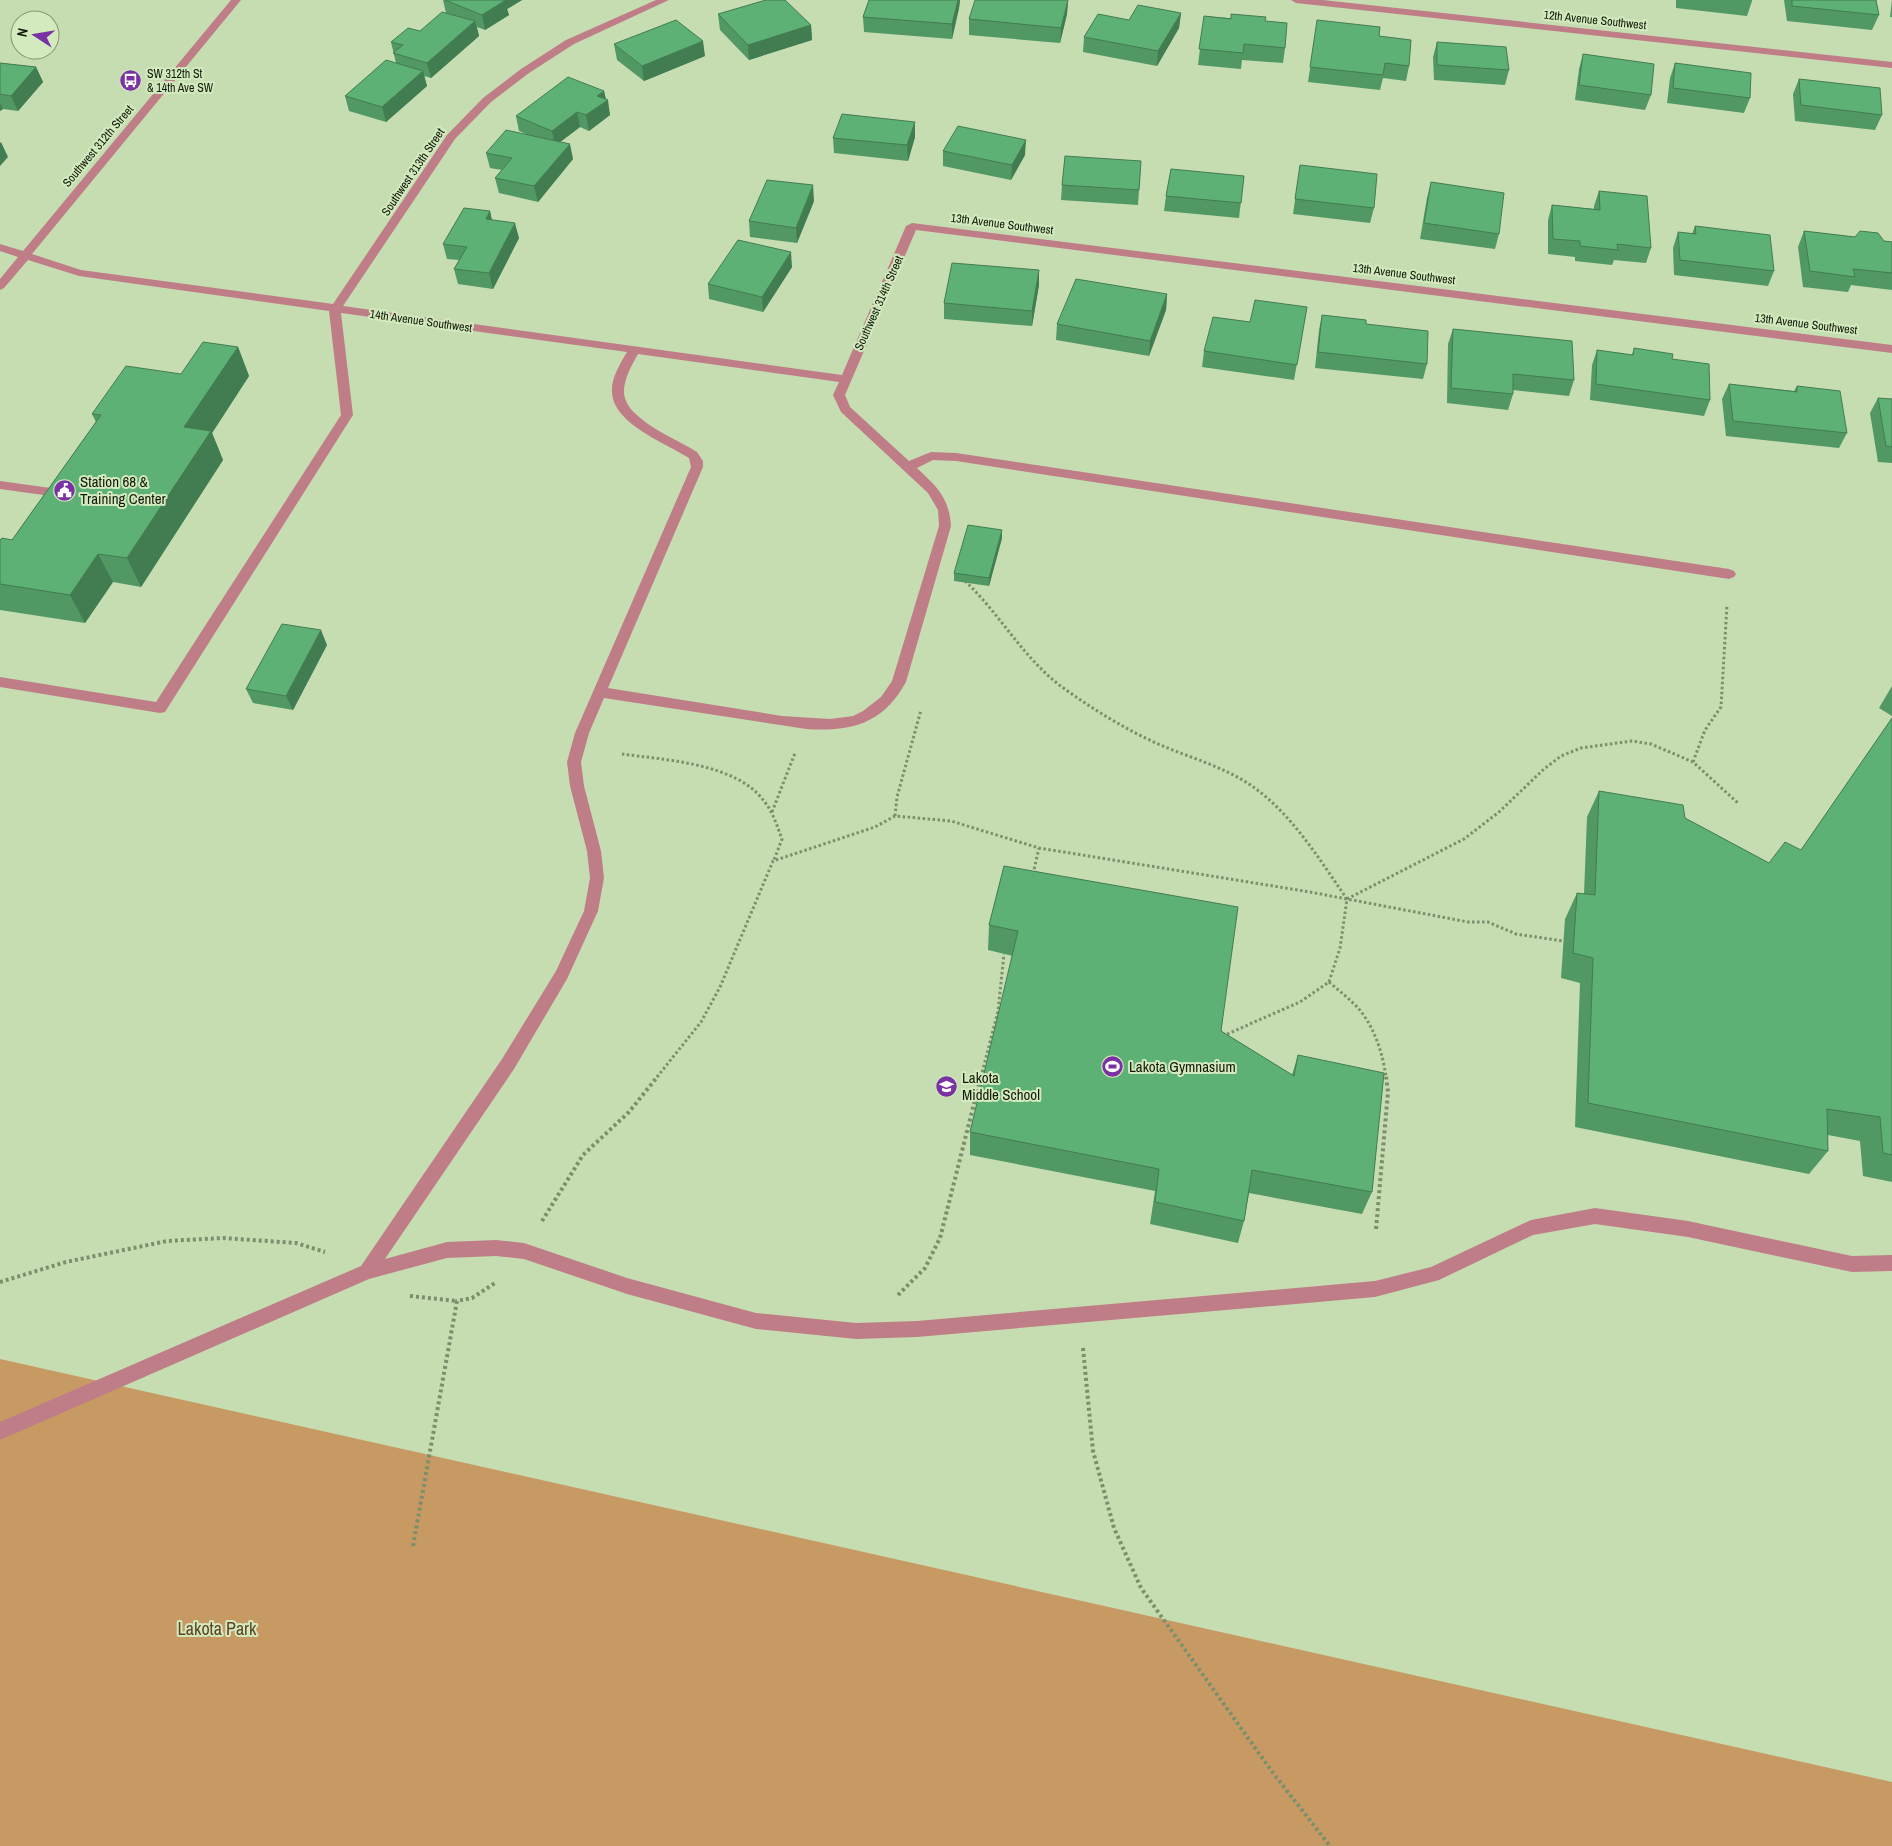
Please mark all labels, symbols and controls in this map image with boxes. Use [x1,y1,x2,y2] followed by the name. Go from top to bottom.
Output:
[1543,7,1647,33] street label: 12th Avenue Southwest
[10,10,60,60] north arrow
[13,26,32,38] text: N
[147,66,214,96] place label: SW 312th St & 14th Ave SW
[119,69,143,93] bus stop icon: SW 312th St & 14th Ave SW
[59,101,137,190] street label: Southwest 312th Street
[378,125,448,219] street label: Southwest 313th Street
[950,210,1054,238] street label: 13th Avenue Southwest
[851,253,907,353] street label: Southwest 314th Street
[1352,260,1456,288] street label: 13th Avenue Southwest
[369,306,473,336] street label: 14th Avenue Southwest
[1754,310,1858,338] street label: 13th Avenue Southwest
[80,471,166,509] place label: Station 68 & Training Center
[52,479,76,503] public building icon: Station 68 & Training Center
[1101,1055,1125,1079] sports icon: Lakota Gymnasium
[1129,1056,1236,1077] place label: Lakota Gymnasium
[962,1067,1040,1105] place label: Lakota Middle School
[934,1075,958,1099] school or university icon: Lakota Middle School
[178,1616,257,1641] park label: Lakota Park

